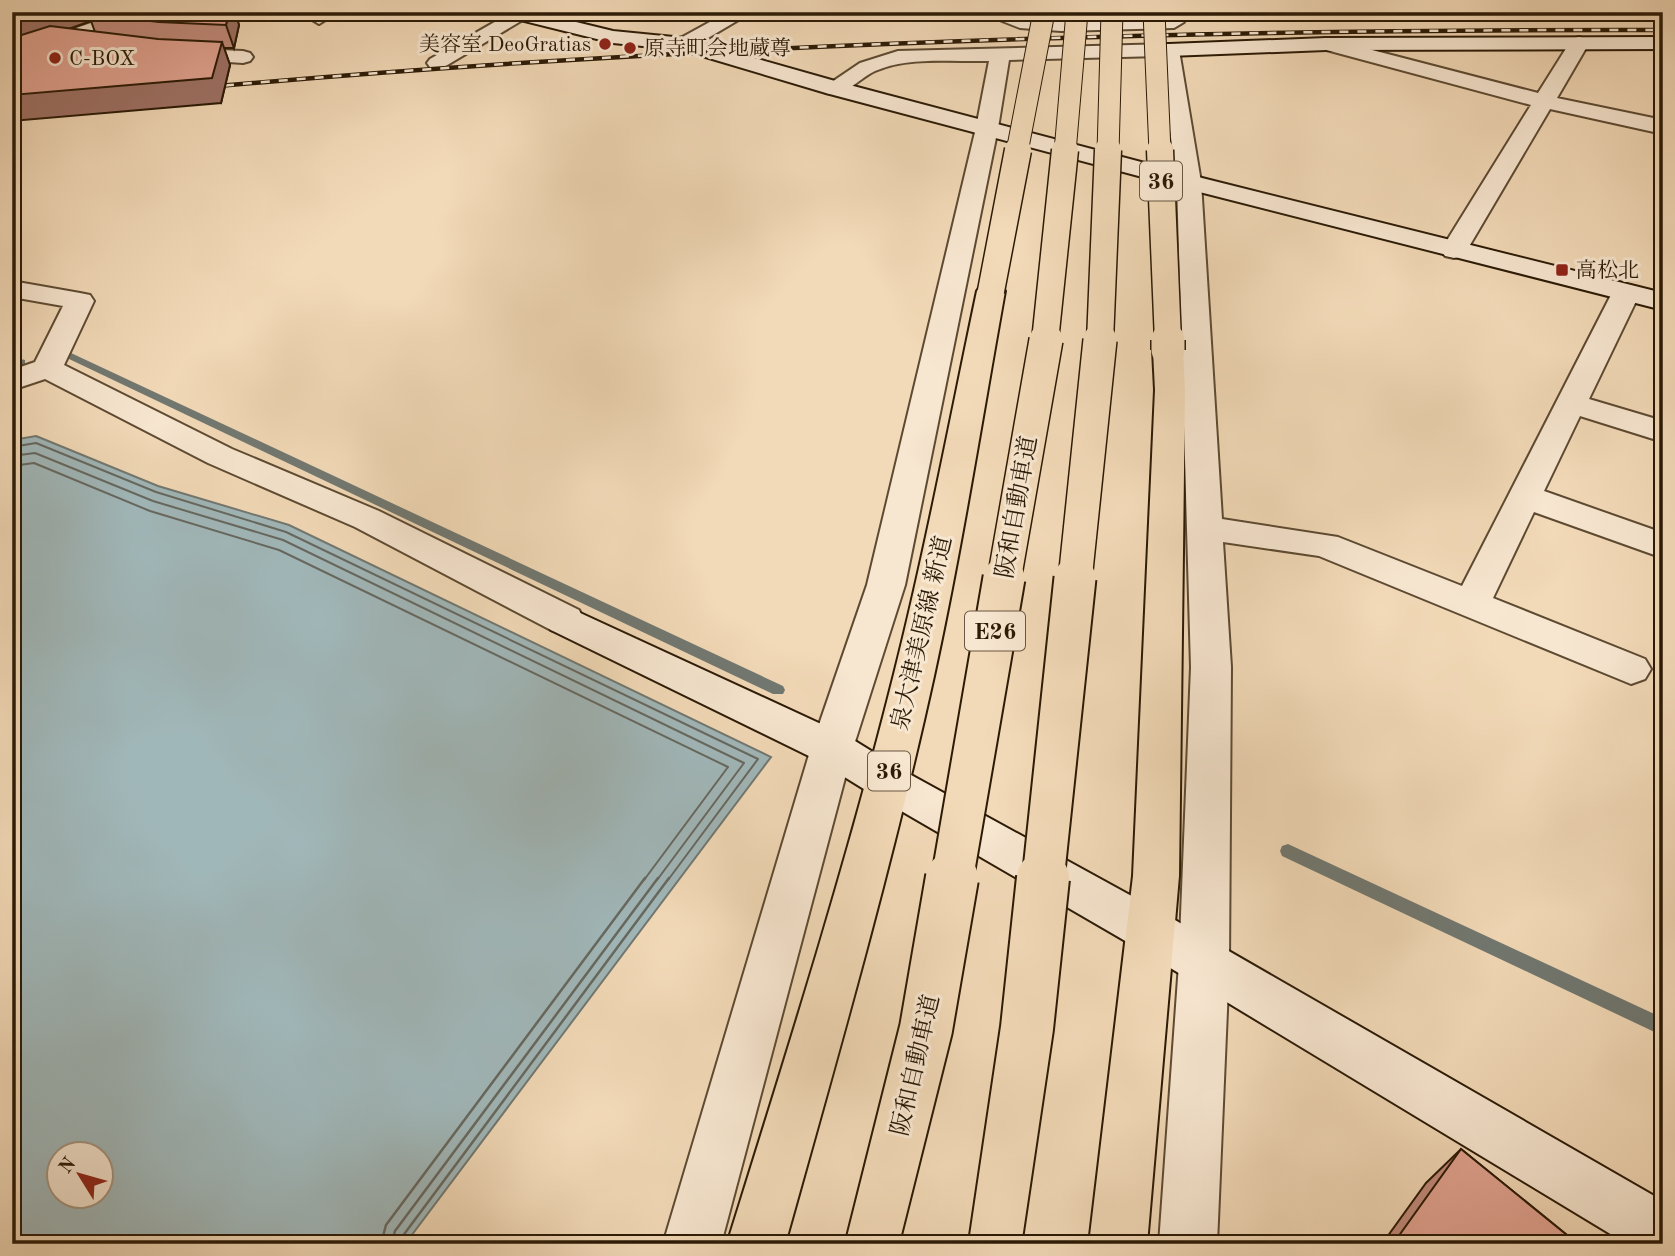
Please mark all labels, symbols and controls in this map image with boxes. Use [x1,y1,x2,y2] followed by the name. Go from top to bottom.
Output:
[419,33,591,56] place label: 美容室 DeoGratias
[597,36,613,52] marker: 美容室 DeoGratias
[644,37,791,60] place label: 原寺町会地蔵尊
[622,40,638,56] marker: 原寺町会地蔵尊
[69,49,135,70] place label: C-BOX
[47,50,63,66] marker: C-BOX
[1140,162,1182,200] road number: 36
[1576,259,1639,282] place label: 高松北
[1554,262,1570,278] marker: 高松北
[991,434,1042,580] street label: 阪和自動車道
[886,533,957,733] street label: 泉大津美原線 新道
[965,611,1025,650] road number: E26
[868,751,910,790] road number: 36
[886,992,945,1138] street label: 阪和自動車道
[46,1140,116,1210] north arrow
[56,1154,81,1178] text: N

